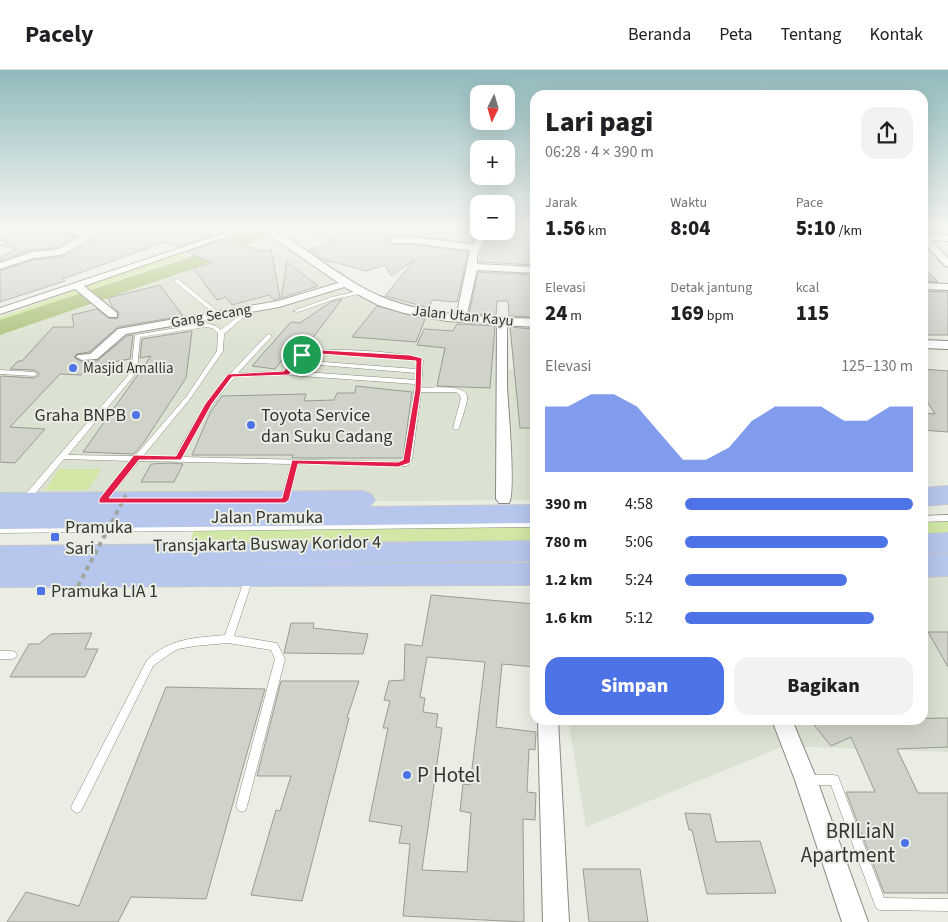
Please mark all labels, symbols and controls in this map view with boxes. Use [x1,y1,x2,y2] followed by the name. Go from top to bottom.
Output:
[25,17,94,52] text: Pacely
[628,22,691,47] text: Beranda
[719,22,752,47] text: Peta
[780,22,841,47] text: Tentang
[869,22,923,47] text: Kontak
[470,85,515,130] north arrow
[470,85,515,240] map controls
[545,102,653,142] text: Lari pagi
[861,107,913,159] button: share
[470,140,515,185] button: +
[545,141,654,163] text: 06:28 · 4 × 390 m
[545,193,577,213] text: Jarak
[670,193,707,213] text: Waktu
[796,193,823,213] text: Pace
[470,195,515,240] button: −
[545,213,585,243] text: 1.56
[670,213,710,243] text: 8:04
[796,213,836,243] text: 5:10
[585,221,607,241] text: km
[836,221,862,241] text: /km
[545,278,586,298] text: Elevasi
[670,278,752,298] text: Detak jantung
[796,278,819,298] text: kcal
[545,298,567,328] text: 24
[670,298,704,328] text: 169
[796,298,829,328] text: 115
[169,299,253,333] street label: Gang Secang
[411,300,515,332] street label: Jalan Utan Kayu
[567,306,582,326] text: m
[704,306,734,326] text: bpm
[281,334,323,376] pin
[288,341,316,369] icon: arrive
[545,355,591,377] text: Elevasi
[841,355,913,377] text: 125–130 m
[83,358,174,379] place label: Masjid Amallia
[67,362,79,374] marker: Masjid Amallia
[35,403,126,428] place label: Graha BNPB
[261,403,392,449] place label: Toyota Service dan Suku Cadang
[130,409,142,421] marker: Graha BNPB
[245,419,257,431] marker: Toyota Service dan Suku Cadang
[545,493,587,515] text: 390 m
[625,493,653,515] text: 4:58
[211,505,323,530] street label: Jalan Pramuka
[65,515,133,561] place label: Pramuka Sari
[153,530,381,558] street label: Transjakarta Busway Koridor 4
[49,531,61,543] marker: Pramuka Sari
[545,531,587,553] text: 780 m
[625,531,653,553] text: 5:06
[545,569,592,591] text: 1.2 km
[625,569,653,591] text: 5:24
[51,579,158,604] place label: Pramuka LIA 1
[35,585,47,597] marker: Pramuka LIA 1
[545,607,592,629] text: 1.6 km
[625,607,653,629] text: 5:12
[545,657,724,715] button: Simpan
[734,657,913,715] button: Bagikan
[417,760,480,790] place label: P Hotel
[401,769,413,781] marker: P Hotel
[801,816,895,870] place label: BRILiaN Apartment
[899,837,911,849] marker: BRILiaN Apartment

